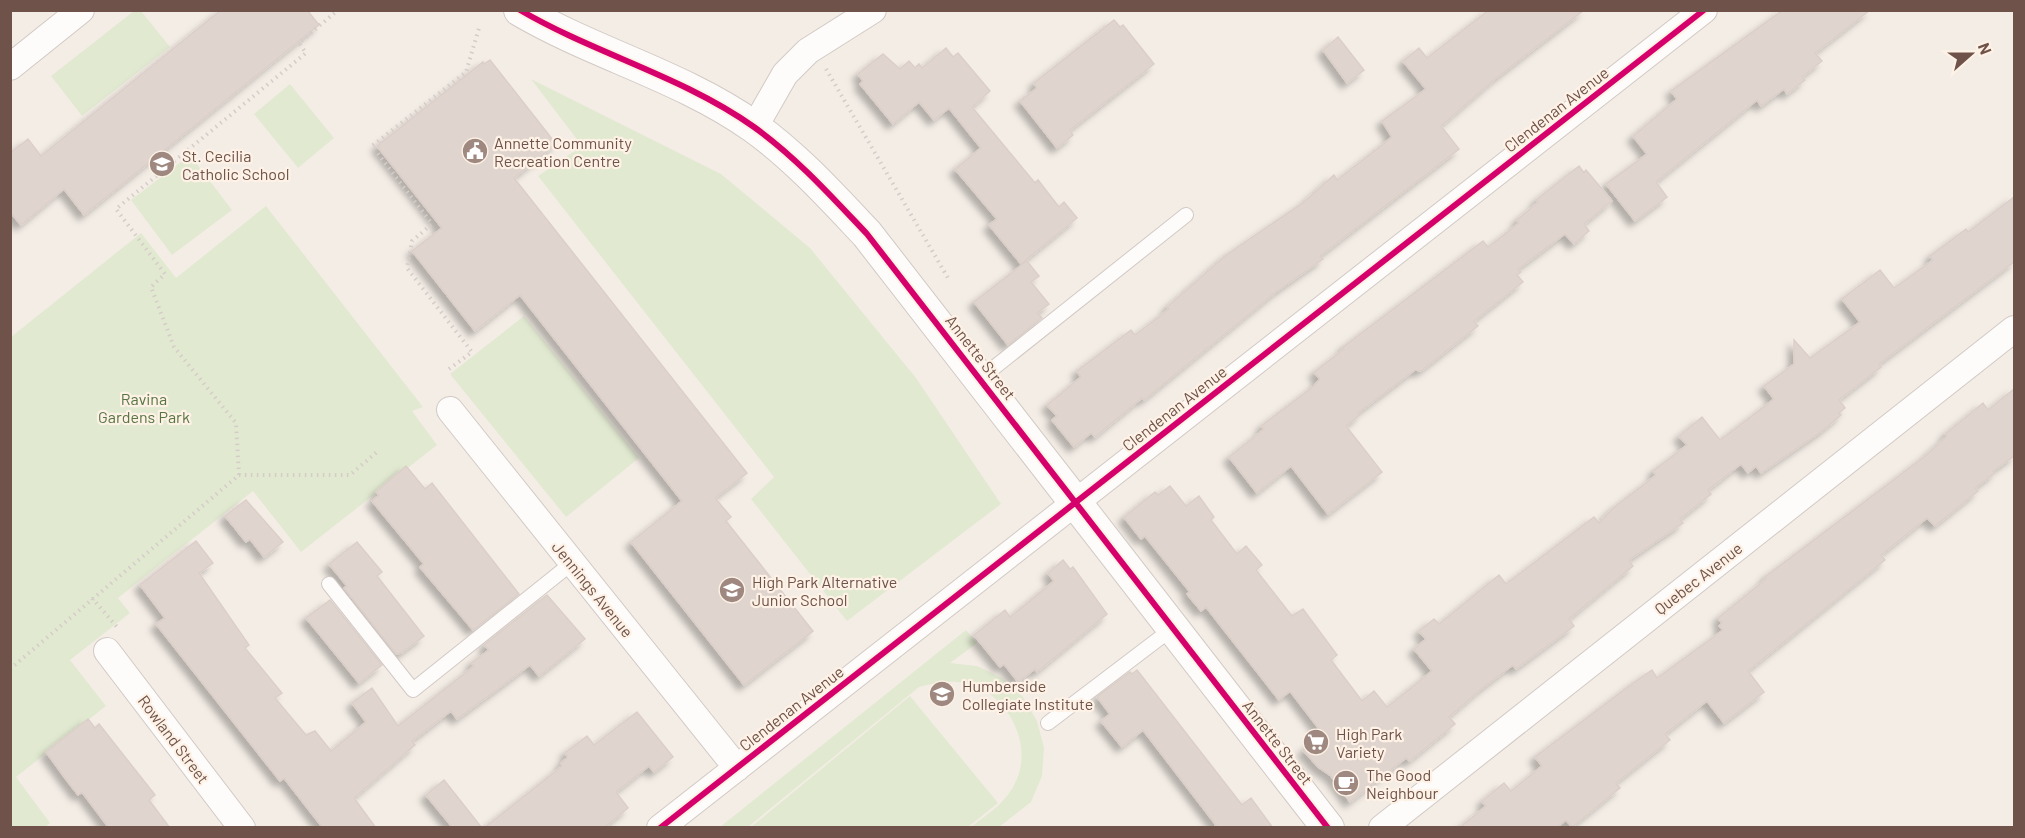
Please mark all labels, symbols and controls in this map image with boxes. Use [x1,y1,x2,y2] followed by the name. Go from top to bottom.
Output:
[1941,24,2001,84] north arrow
[1975,40,1996,57] text: N
[1500,62,1612,156] street label: Clendenan Avenue
[494,133,632,170] place label: Annette Community Recreation Centre
[460,136,490,166] public building icon: Annette Community Recreation Centre
[182,146,289,183] place label: St. Cecilia Catholic School
[147,149,177,179] school or university icon: St. Cecilia Catholic School
[942,311,1020,403] street label: Annette Street
[1118,361,1230,455] street label: Clendenan Avenue
[98,389,190,426] park label: Ravina Gardens Park
[549,537,637,641] street label: Jennings Avenue
[1650,538,1746,618] street label: Quebec Avenue
[752,572,897,609] place label: High Park Alternative Junior School
[717,575,747,605] school or university icon: High Park Alternative Junior School
[735,661,847,755] street label: Clendenan Avenue
[962,676,1093,713] place label: Humberside Collegiate Institute
[927,679,957,709] school or university icon: Humberside Collegiate Institute
[135,691,213,787] street label: Rowland Street
[1239,696,1317,788] street label: Annette Street
[1336,724,1402,761] place label: High Park Variety
[1301,727,1331,757] supermarket icon: High Park Variety
[1366,765,1439,802] place label: The Good Neighbour
[1331,768,1361,798] cafe icon: The Good Neighbour

